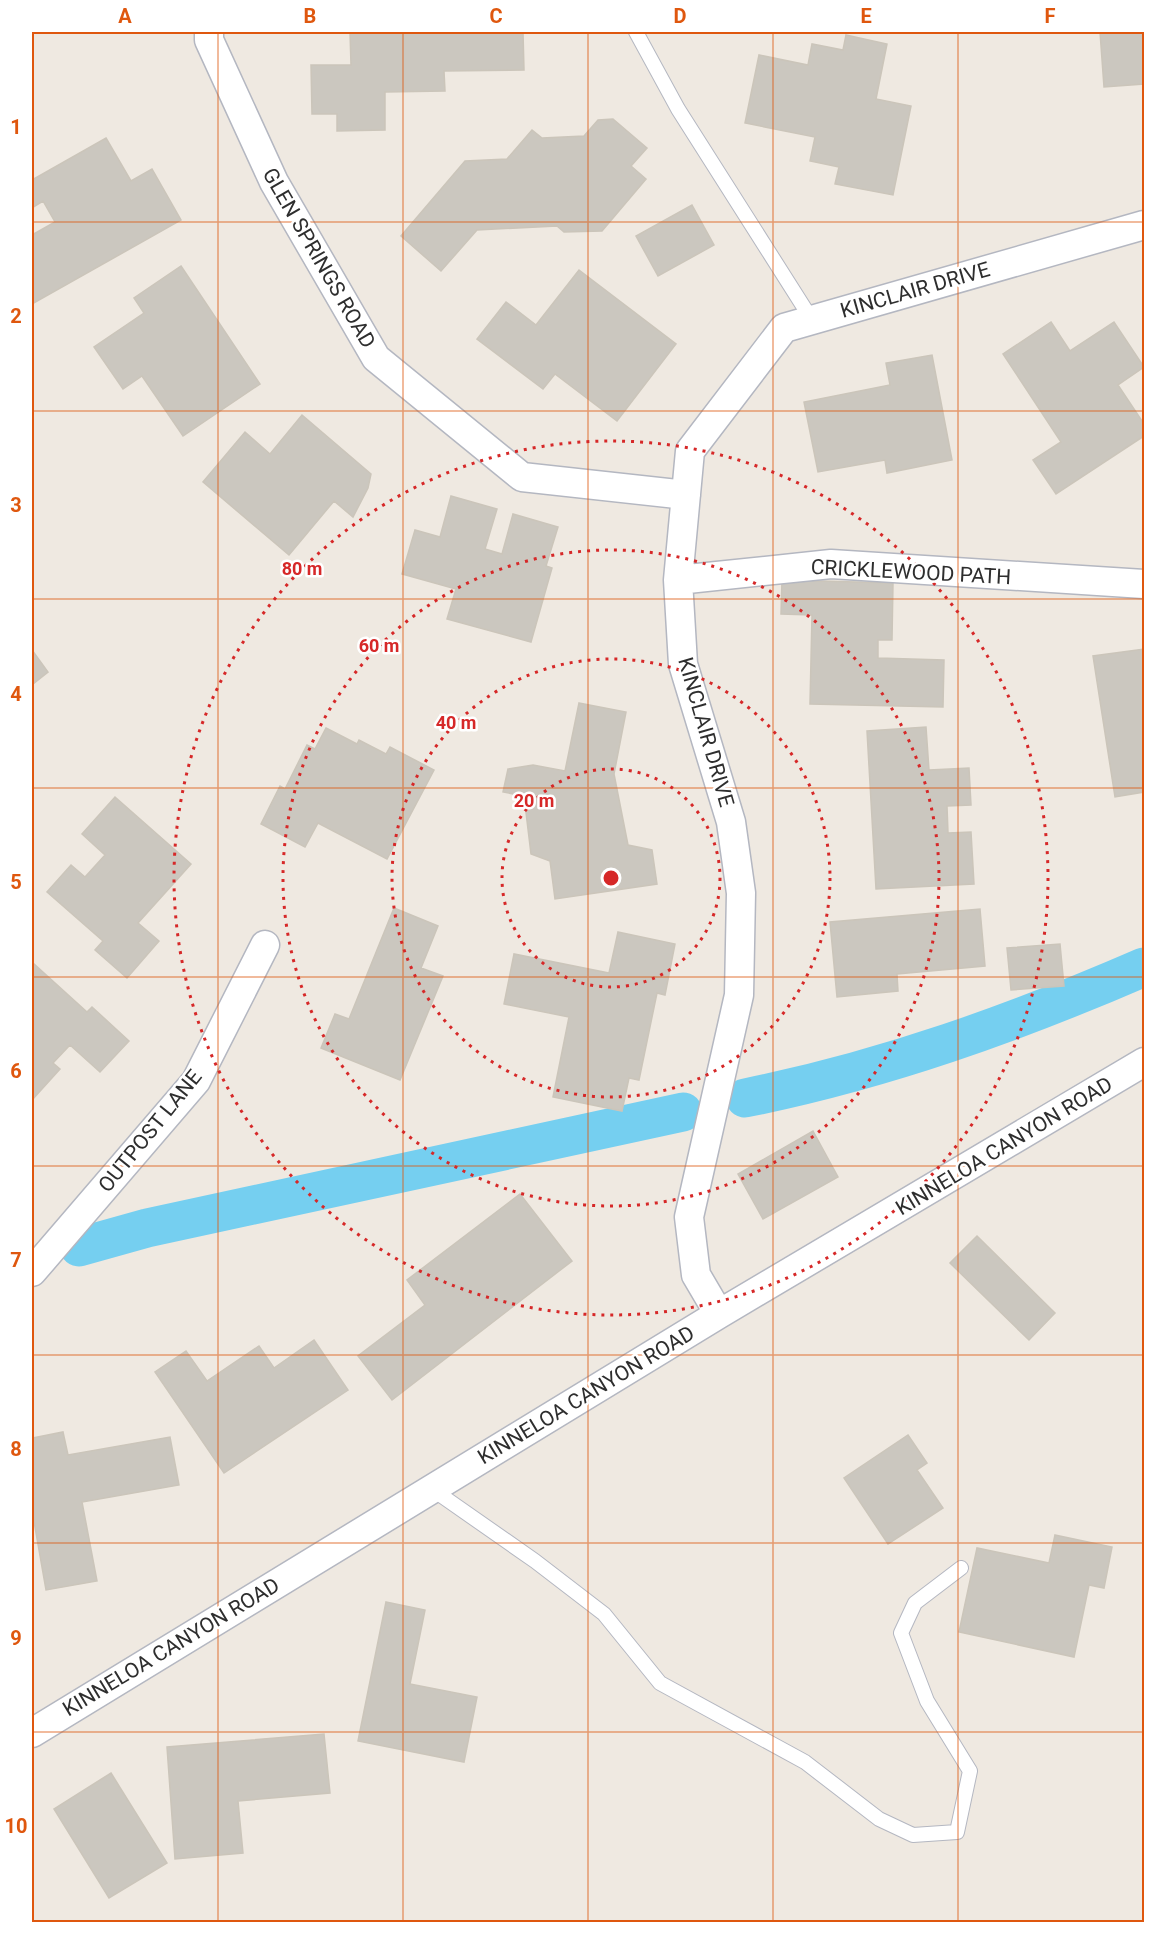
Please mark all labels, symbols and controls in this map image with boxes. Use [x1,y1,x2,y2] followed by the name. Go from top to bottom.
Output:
[118,4,132,28] text: A
[304,4,316,28] text: B
[489,4,503,28] text: C
[674,4,687,28] text: D
[860,4,872,28] text: E
[1045,4,1056,28] text: F
[10,115,22,139] text: 1
[258,164,380,352] street label: GLEN SPRINGS ROAD
[838,257,993,323] street label: KINCLAIR DRIVE
[10,304,22,328] text: 2
[10,493,22,517] text: 3
[810,555,1012,589] street label: CRICKLEWOOD PATH
[282,558,322,579] text: 80 m
[359,635,399,656] text: 60 m
[673,655,739,810] street label: KINCLAIR DRIVE
[10,682,22,706] text: 4
[436,712,476,733] text: 40 m
[514,790,554,811] text: 20 m
[601,868,621,888] centre of rings
[10,870,22,894] text: 5
[10,1059,22,1083] text: 6
[93,1065,207,1197] street label: OUTPOST LANE
[891,1072,1117,1220] street label: KINNELOA CANYON ROAD
[10,1248,22,1272] text: 7
[473,1321,699,1469] street label: KINNELOA CANYON ROAD
[10,1437,22,1461] text: 8
[58,1573,284,1721] street label: KINNELOA CANYON ROAD
[10,1626,22,1650] text: 9
[5,1814,27,1838] text: 10

